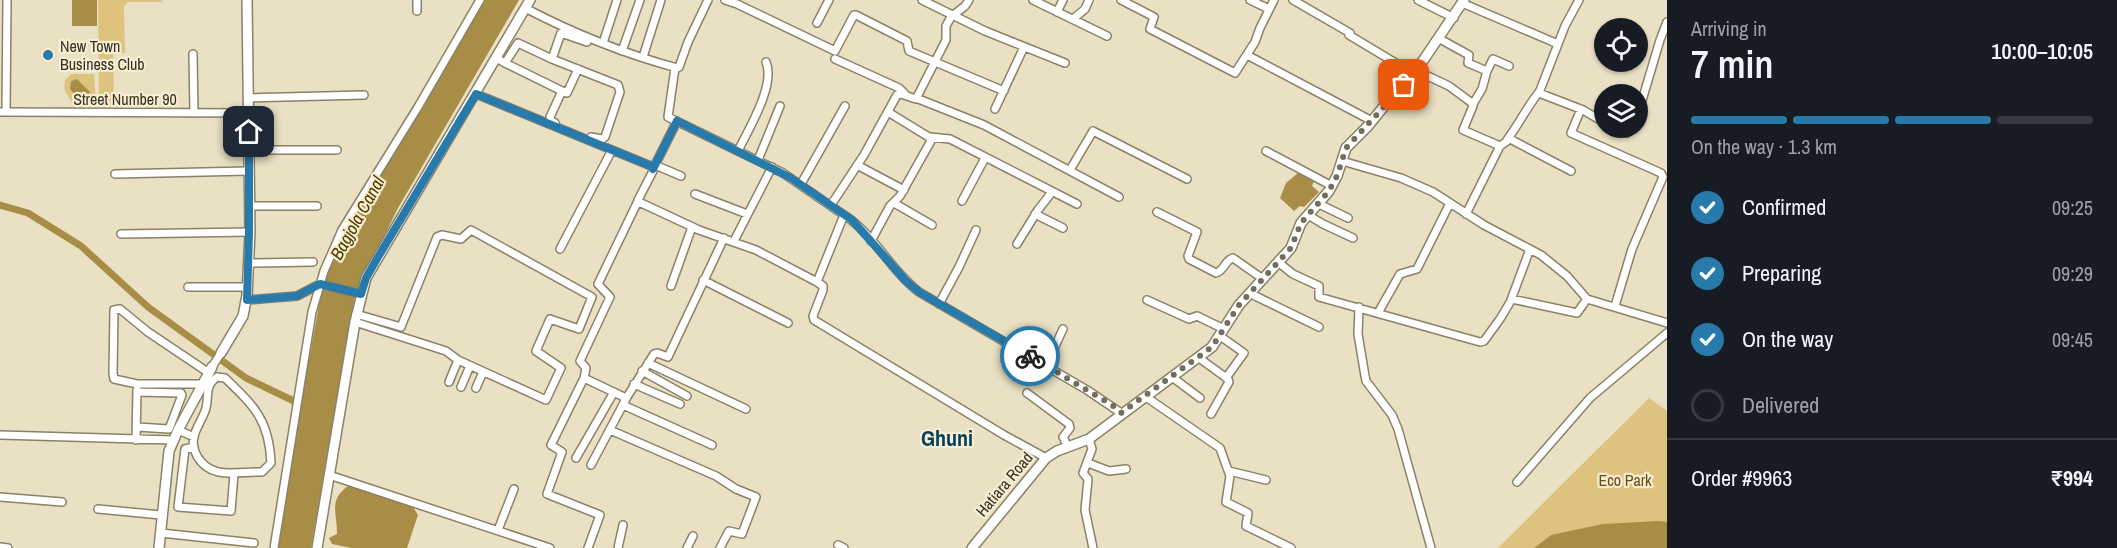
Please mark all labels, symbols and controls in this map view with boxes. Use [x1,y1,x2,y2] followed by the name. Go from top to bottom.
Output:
[1691,15,1767,42] text: Arriving in
[1594,18,1648,138] map controls
[1594,18,1648,72] button: locate
[60,35,145,75] place label: New Town Business Club
[1991,36,2093,66] text: 10:00–10:05
[1691,38,1773,90] text: 7 min
[41,48,55,62] marker: New Town Business Club
[1378,59,1429,110] pin
[1387,68,1420,101] icon: bag
[1594,84,1648,138] button: layers
[73,88,177,110] street label: Street Number 90
[223,106,274,157] pin
[232,115,265,148] icon: home
[1691,133,1837,160] text: On the way · 1.3 km
[324,171,391,264] water label: Bagjola Canal
[1691,191,1724,224] icon: check
[1742,192,1826,222] text: Confirmed
[2052,194,2093,221] text: 09:25
[1691,257,1724,290] icon: check
[1742,258,1821,288] text: Preparing
[2052,260,2093,287] text: 09:29
[1691,323,1724,356] icon: check
[1742,324,1833,354] text: On the way
[1000,326,1060,386] courier
[2052,326,2093,353] text: 09:45
[1014,340,1047,373] icon: bike
[1742,390,1819,420] text: Delivered
[921,423,973,453] district label: Ghuni
[970,447,1038,521] street label: Hatiara Road
[1691,463,1792,493] text: Order #9963
[2050,463,2093,493] text: ₹994
[1598,469,1652,491] park label: Eco Park

